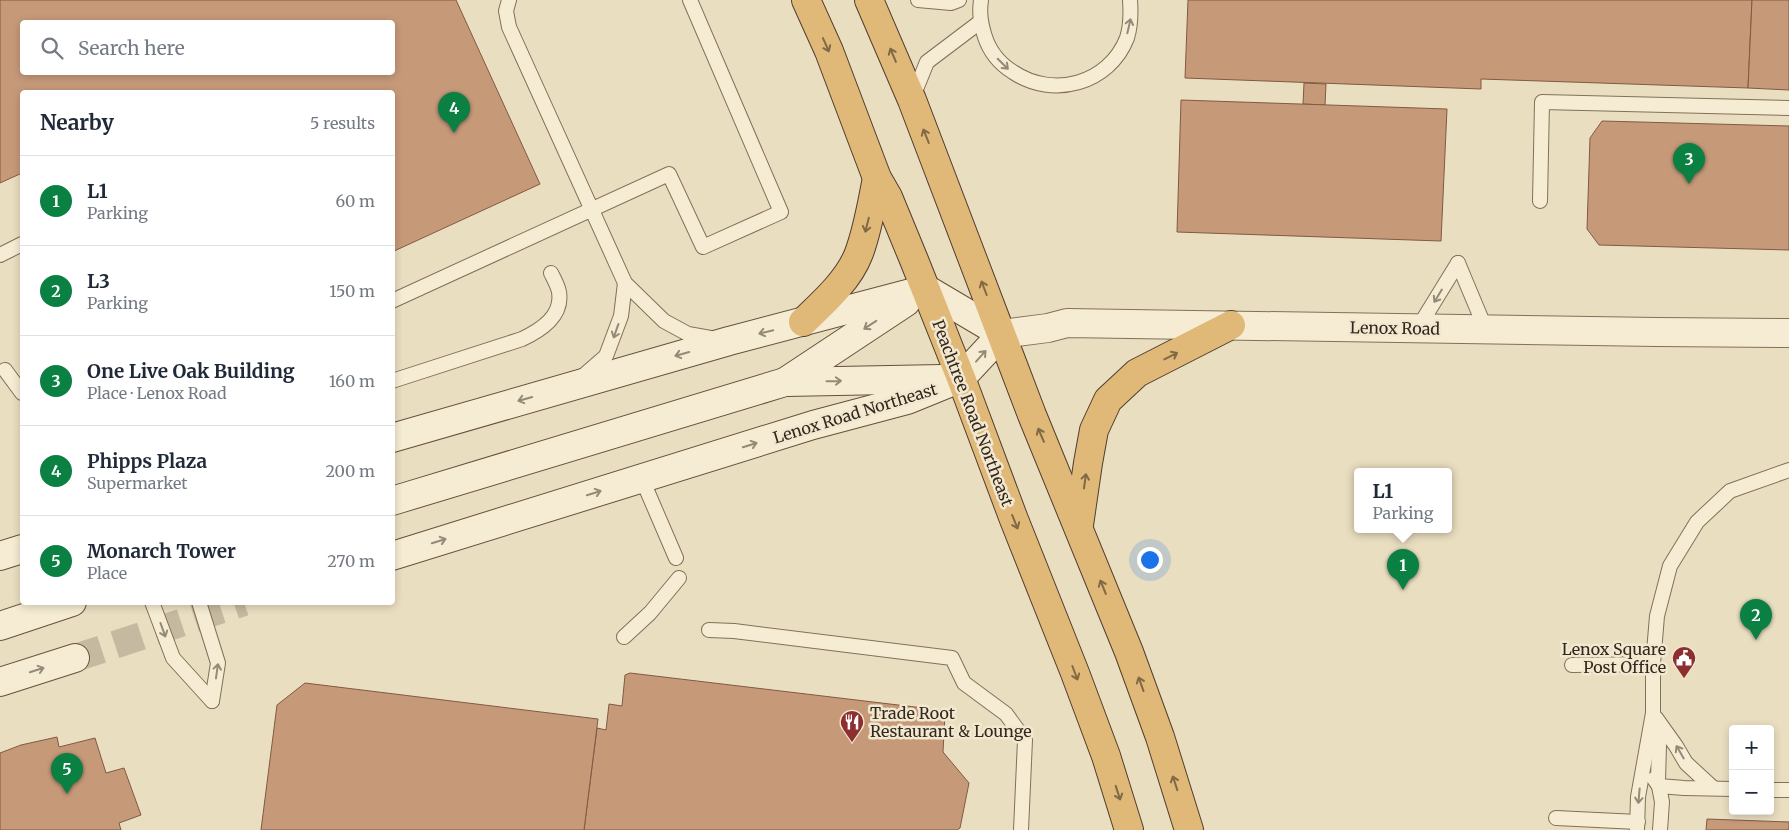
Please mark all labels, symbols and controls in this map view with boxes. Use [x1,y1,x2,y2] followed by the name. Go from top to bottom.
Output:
[1125,18,1134,34] one-way arrow
[20,20,395,75] search box
[38,34,66,62] icon: search
[78,36,185,60] text: Search here
[821,37,831,52] one-way arrow
[888,48,897,63] one-way arrow
[997,58,1009,70] one-way arrow
[438,92,470,133] pin: 4
[40,109,114,136] text: Nearby
[310,113,375,133] text: 5 results
[921,129,930,144] one-way arrow
[1673,143,1705,184] pin: 3
[87,179,107,203] text: L1
[52,191,60,211] text: 1
[335,191,375,211] text: 60 m
[87,203,148,223] text: Parking
[862,217,871,233] one-way arrow
[87,269,110,293] text: L3
[51,281,61,301] text: 2
[329,281,375,301] text: 150 m
[979,281,988,297] one-way arrow
[1433,288,1443,302] one-way arrow
[87,293,148,313] text: Parking
[928,317,1018,510] street label: Peachtree Road Northeast
[1350,317,1441,339] street label: Lenox Road
[864,320,878,330] one-way arrow
[611,323,620,338] one-way arrow
[758,328,774,337] one-way arrow
[674,350,690,360] one-way arrow
[975,350,987,362] one-way arrow
[1164,351,1179,361] one-way arrow
[87,359,295,383] text: One Live Oak Building
[51,371,61,391] text: 3
[329,371,375,391] text: 160 m
[826,376,842,386] one-way arrow
[771,378,940,447] street label: Lenox Road Northeast
[87,383,227,403] text: Place · Lenox Road
[517,395,533,405] one-way arrow
[1035,428,1045,443] one-way arrow
[741,440,757,449] one-way arrow
[87,449,207,473] text: Phipps Plaza
[51,461,61,481] text: 4
[325,461,375,481] text: 200 m
[1354,468,1452,533] popup
[87,473,188,493] text: Supermarket
[1080,473,1090,489] one-way arrow
[1373,479,1393,503] text: L1
[586,488,602,498] one-way arrow
[1373,503,1433,523] text: Parking
[1011,514,1020,529] one-way arrow
[431,536,447,546] one-way arrow
[87,539,236,563] text: Monarch Tower
[1137,547,1163,573] your location
[1387,549,1419,590] pin: 1
[51,551,61,571] text: 5
[327,551,375,571] text: 270 m
[87,563,127,583] text: Place
[1097,580,1107,595] one-way arrow
[1740,599,1772,640] pin: 2
[159,622,168,638] one-way arrow
[1562,639,1666,677] place label: Lenox Square Post Office
[1671,645,1697,679] public building icon: Lenox Square Post Office
[212,663,222,679] one-way arrow
[29,665,45,674] one-way arrow
[1071,665,1080,680] one-way arrow
[1136,676,1145,692] one-way arrow
[870,703,1032,741] place label: Trade Root Restaurant & Lounge
[839,709,865,743] restaurant icon: Trade Root Restaurant & Lounge
[1729,725,1774,815] map controls
[1729,725,1774,770] button: +
[1675,745,1685,760] one-way arrow
[51,753,83,794] pin: 5
[1729,770,1774,815] button: −
[1170,776,1179,792] one-way arrow
[1113,785,1123,801] one-way arrow
[1634,787,1644,803] one-way arrow

